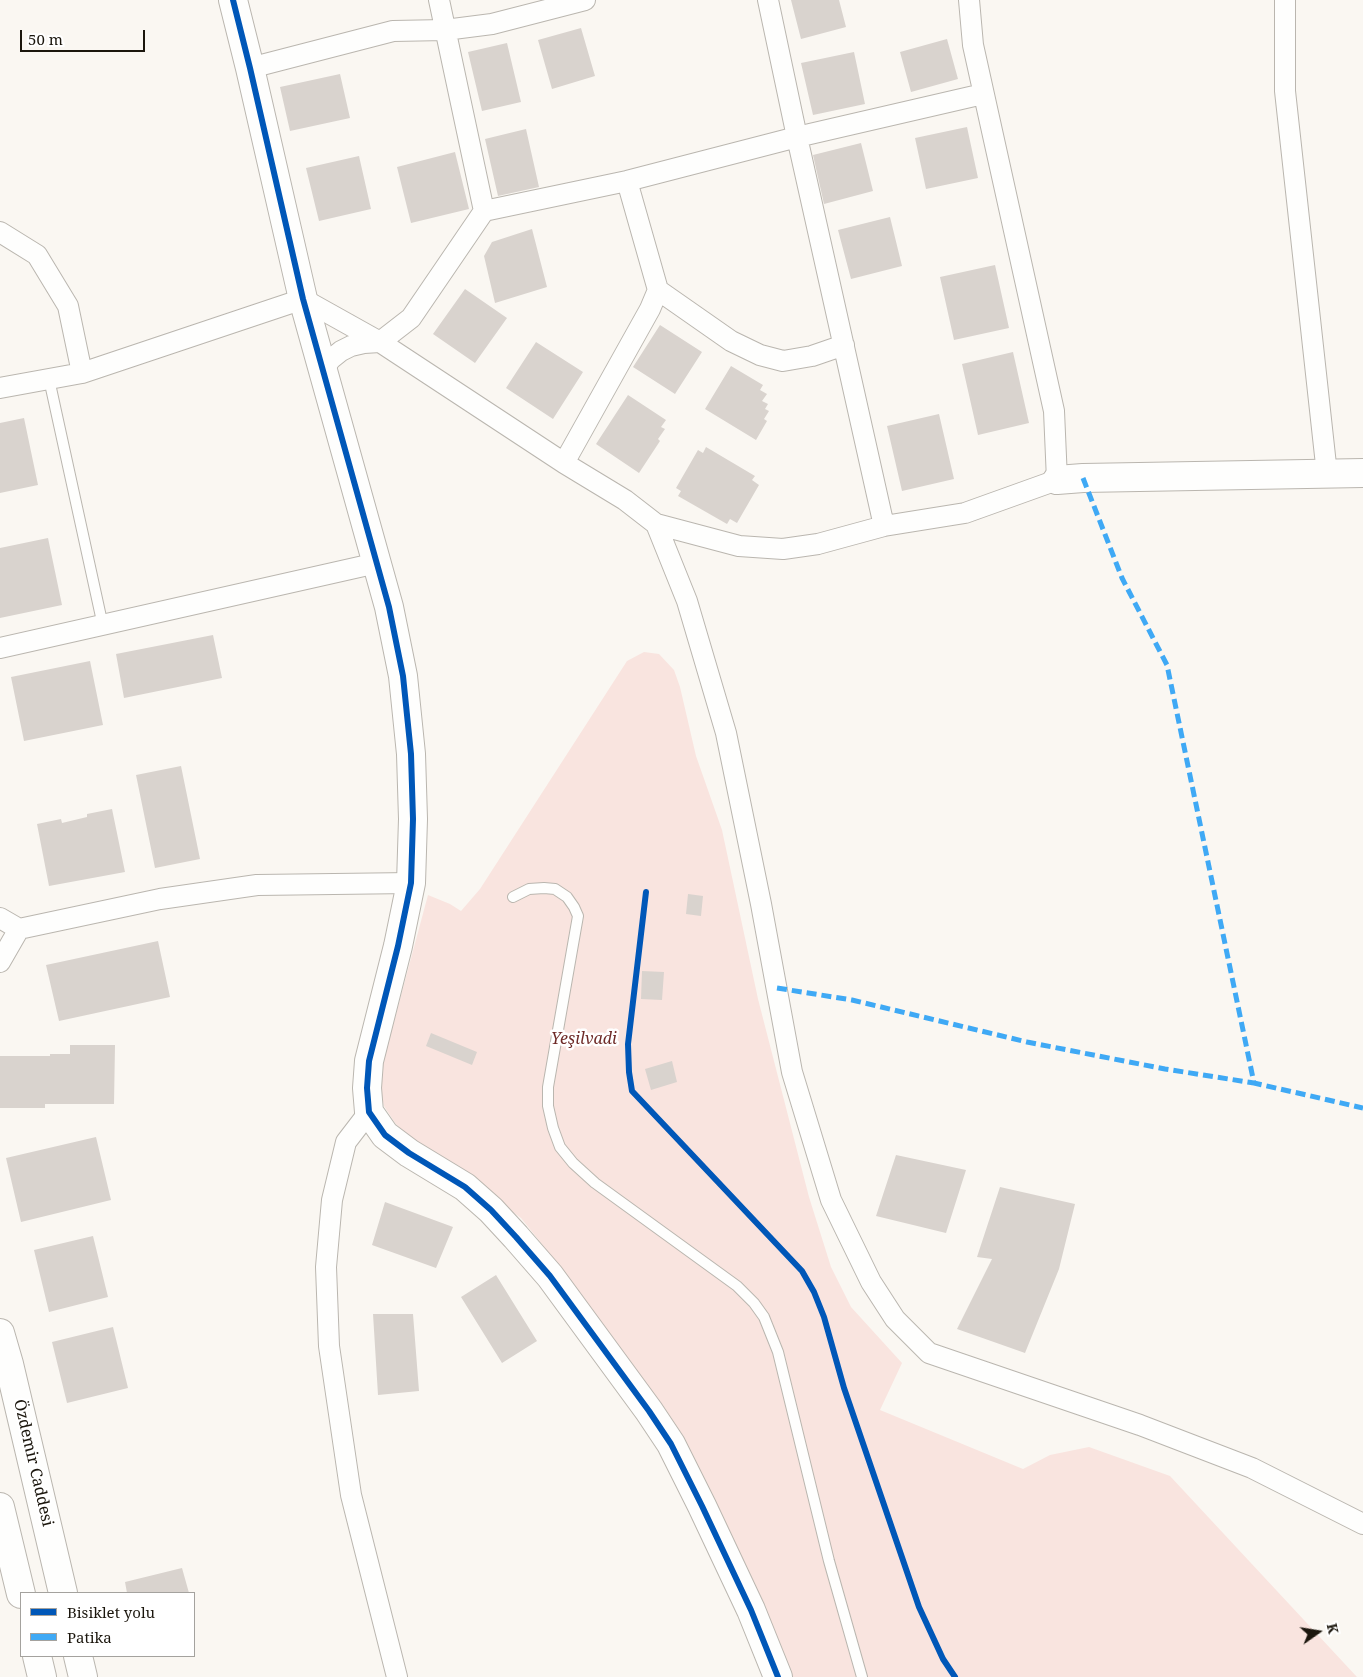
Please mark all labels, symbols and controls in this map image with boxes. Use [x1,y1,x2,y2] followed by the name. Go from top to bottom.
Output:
[22,20,148,52] scale bar
[28,29,63,49] text: 50 m
[551,1029,617,1049] park label: Yeşilvadi
[9,1398,57,1528] street label: Özdemir Caddesi
[20,1592,195,1657] legend
[67,1602,155,1622] text: Bisiklet yolu
[1293,1607,1343,1657] north arrow
[1323,1621,1344,1636] text: K
[67,1627,112,1647] text: Patika

